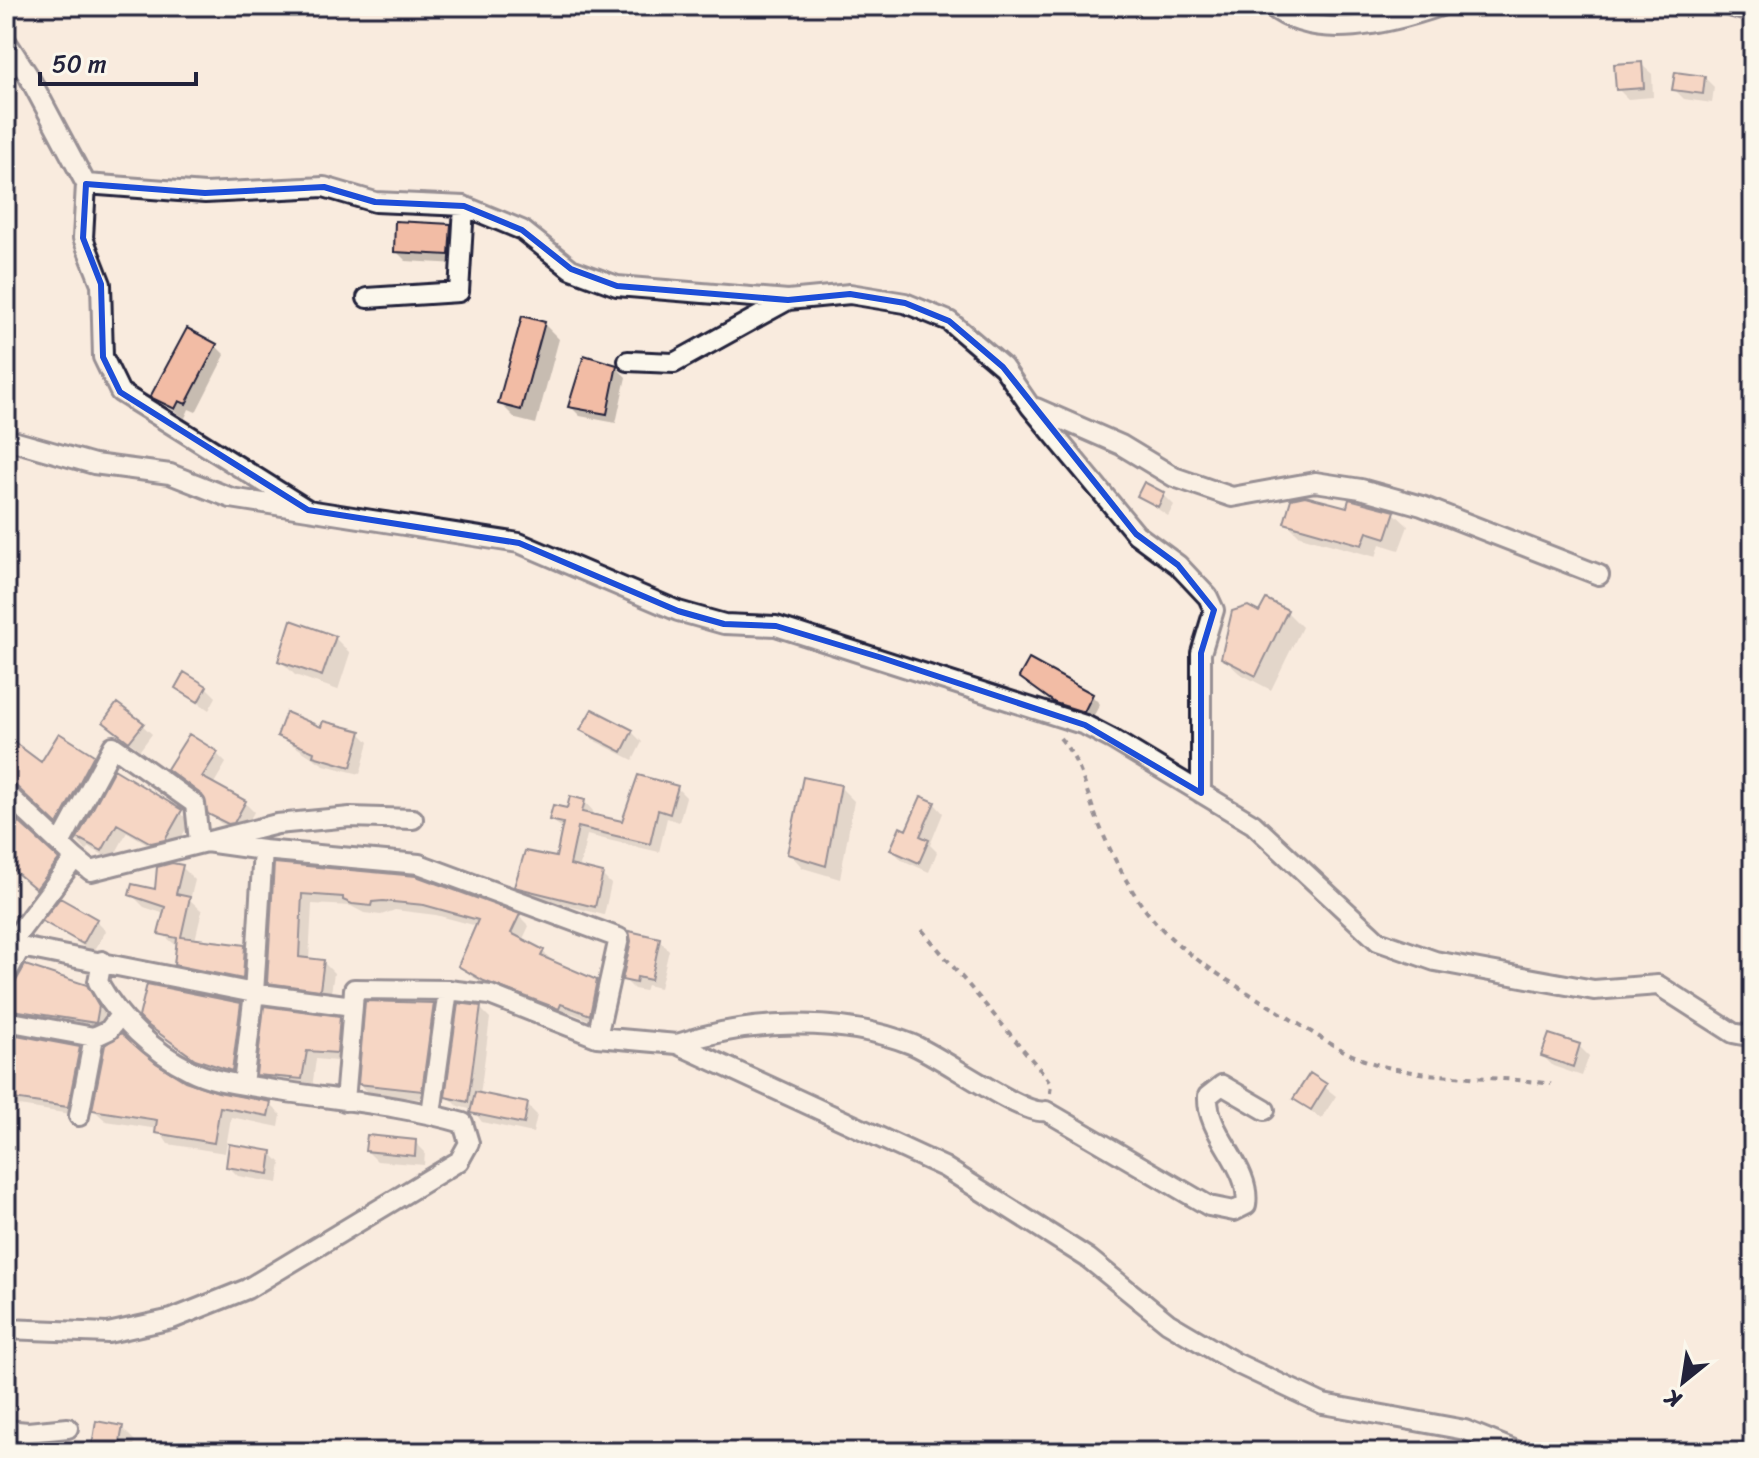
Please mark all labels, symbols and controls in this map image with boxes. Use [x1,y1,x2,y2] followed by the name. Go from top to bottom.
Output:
[40,36,196,86] scale bar
[52,43,107,85] text: 50 m
[1643,1342,1723,1422] north arrow
[1656,1378,1690,1420] text: K

